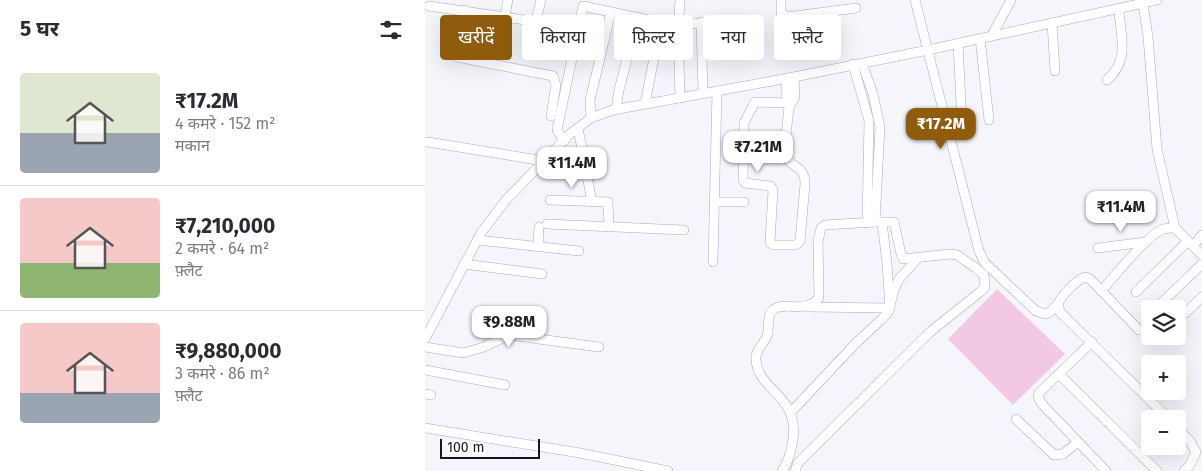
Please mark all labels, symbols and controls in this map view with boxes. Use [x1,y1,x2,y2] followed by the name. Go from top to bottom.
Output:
[440,15,512,60] chip: खरीदें
[522,15,604,60] chip: किराया
[614,15,693,60] chip: फ़िल्टर
[703,15,764,60] chip: नया
[774,15,841,60] chip: फ़्लैट
[20,16,59,42] text: 5 घर
[377,16,405,44] icon: filters
[175,88,238,114] text: ₹17.2M
[60,93,120,153] icon: home
[900,108,982,150] pin: ₹17.2M
[175,114,275,133] text: 4 कमरे · 152 m²
[917,114,965,133] text: ₹17.2M
[717,130,799,173] pin: ₹7.21M
[175,136,210,155] text: मकान
[734,137,782,156] text: ₹7.21M
[531,146,613,189] pin: ₹11.4M
[548,153,596,172] text: ₹11.4M
[1080,190,1162,233] pin: ₹11.4M
[1097,197,1145,216] text: ₹11.4M
[175,213,275,239] text: ₹7,210,000
[60,218,120,278] icon: home
[175,239,269,258] text: 2 कमरे · 64 m²
[175,261,203,280] text: फ़्लैट
[1141,300,1186,455] map controls
[1141,300,1186,345] button: layers
[468,306,550,348] pin: ₹9.88M
[483,312,535,331] text: ₹9.88M
[175,338,281,364] text: ₹9,880,000
[60,343,120,403] icon: home
[1141,355,1186,400] button: +
[175,364,270,383] text: 3 कमरे · 86 m²
[175,386,203,405] text: फ़्लैट
[1141,410,1186,455] button: −
[440,436,540,459] scale bar
[447,439,484,456] text: 100 m

